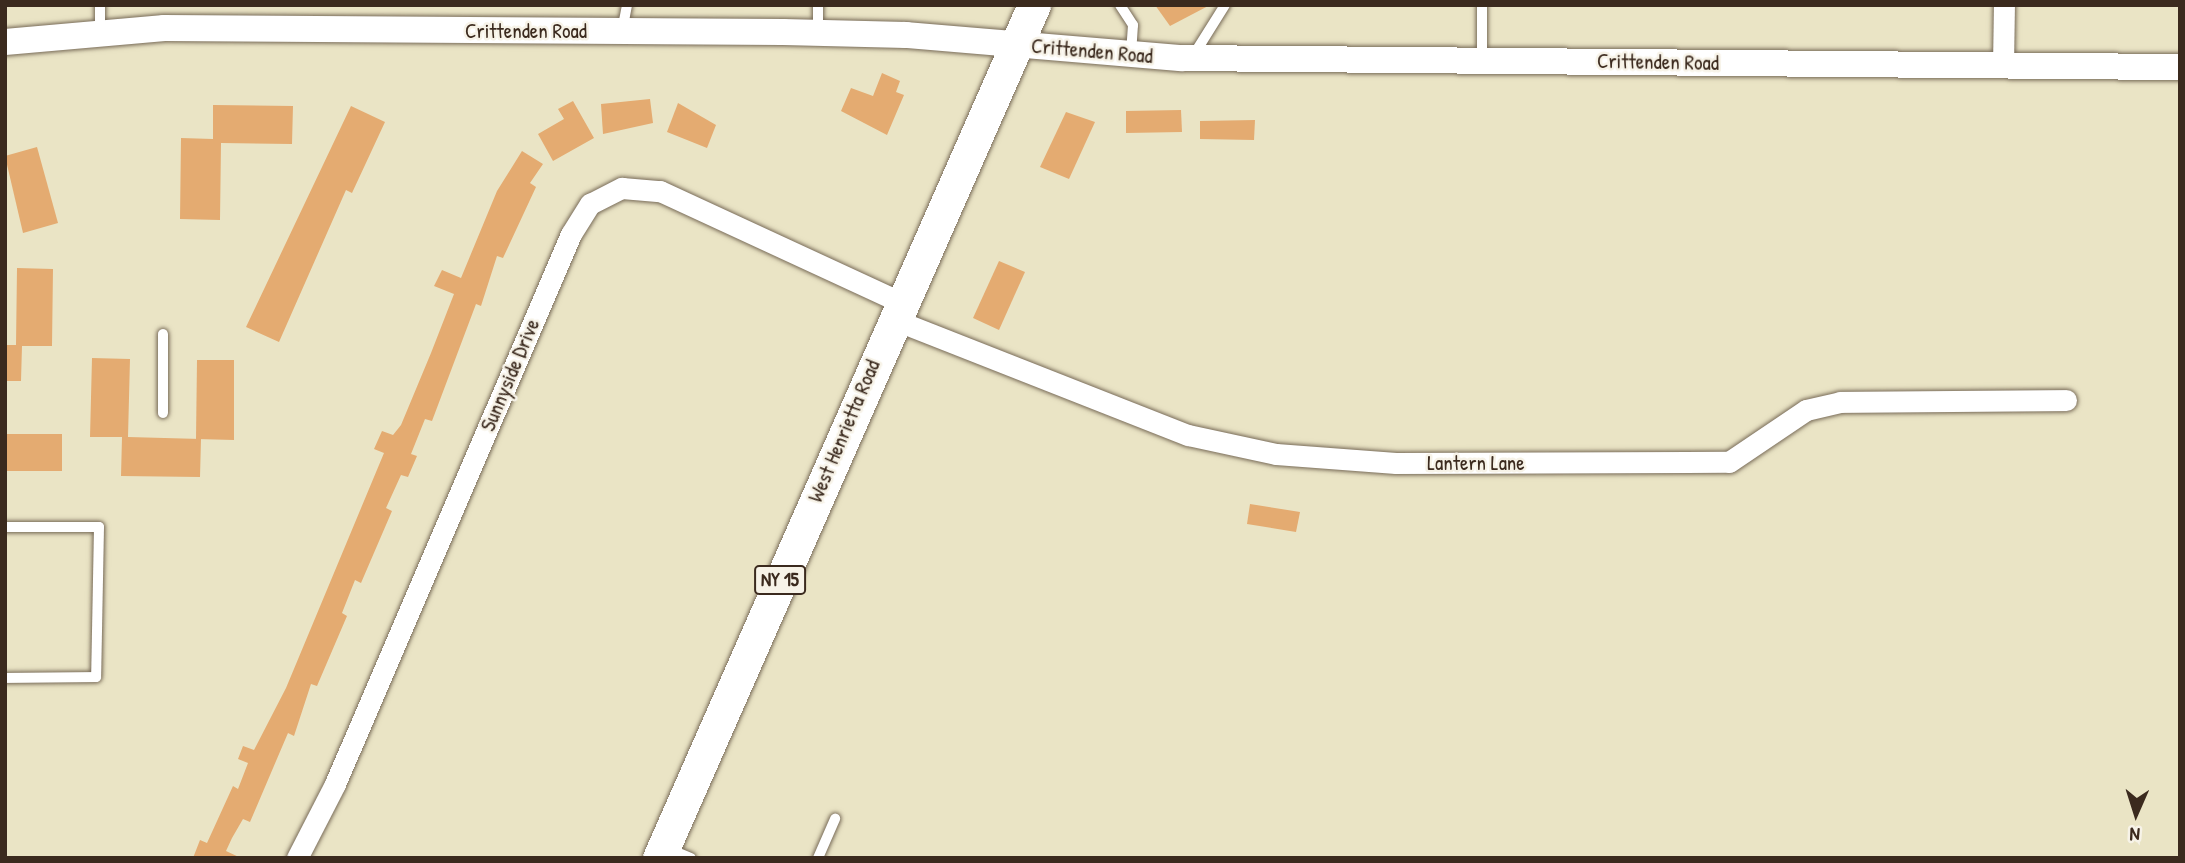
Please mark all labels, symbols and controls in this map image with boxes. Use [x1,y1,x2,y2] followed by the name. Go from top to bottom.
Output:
[465,18,587,44] street label: Crittenden Road
[1030,33,1154,69] street label: Crittenden Road
[1597,48,1719,76] street label: Crittenden Road
[475,315,545,435] street label: Sunnyside Drive
[803,356,885,506] street label: West Henrietta Road
[1427,450,1525,476] street label: Lantern Lane
[754,565,806,596] road number: NY 15
[2101,779,2171,849] north arrow
[2129,822,2141,848] text: N

